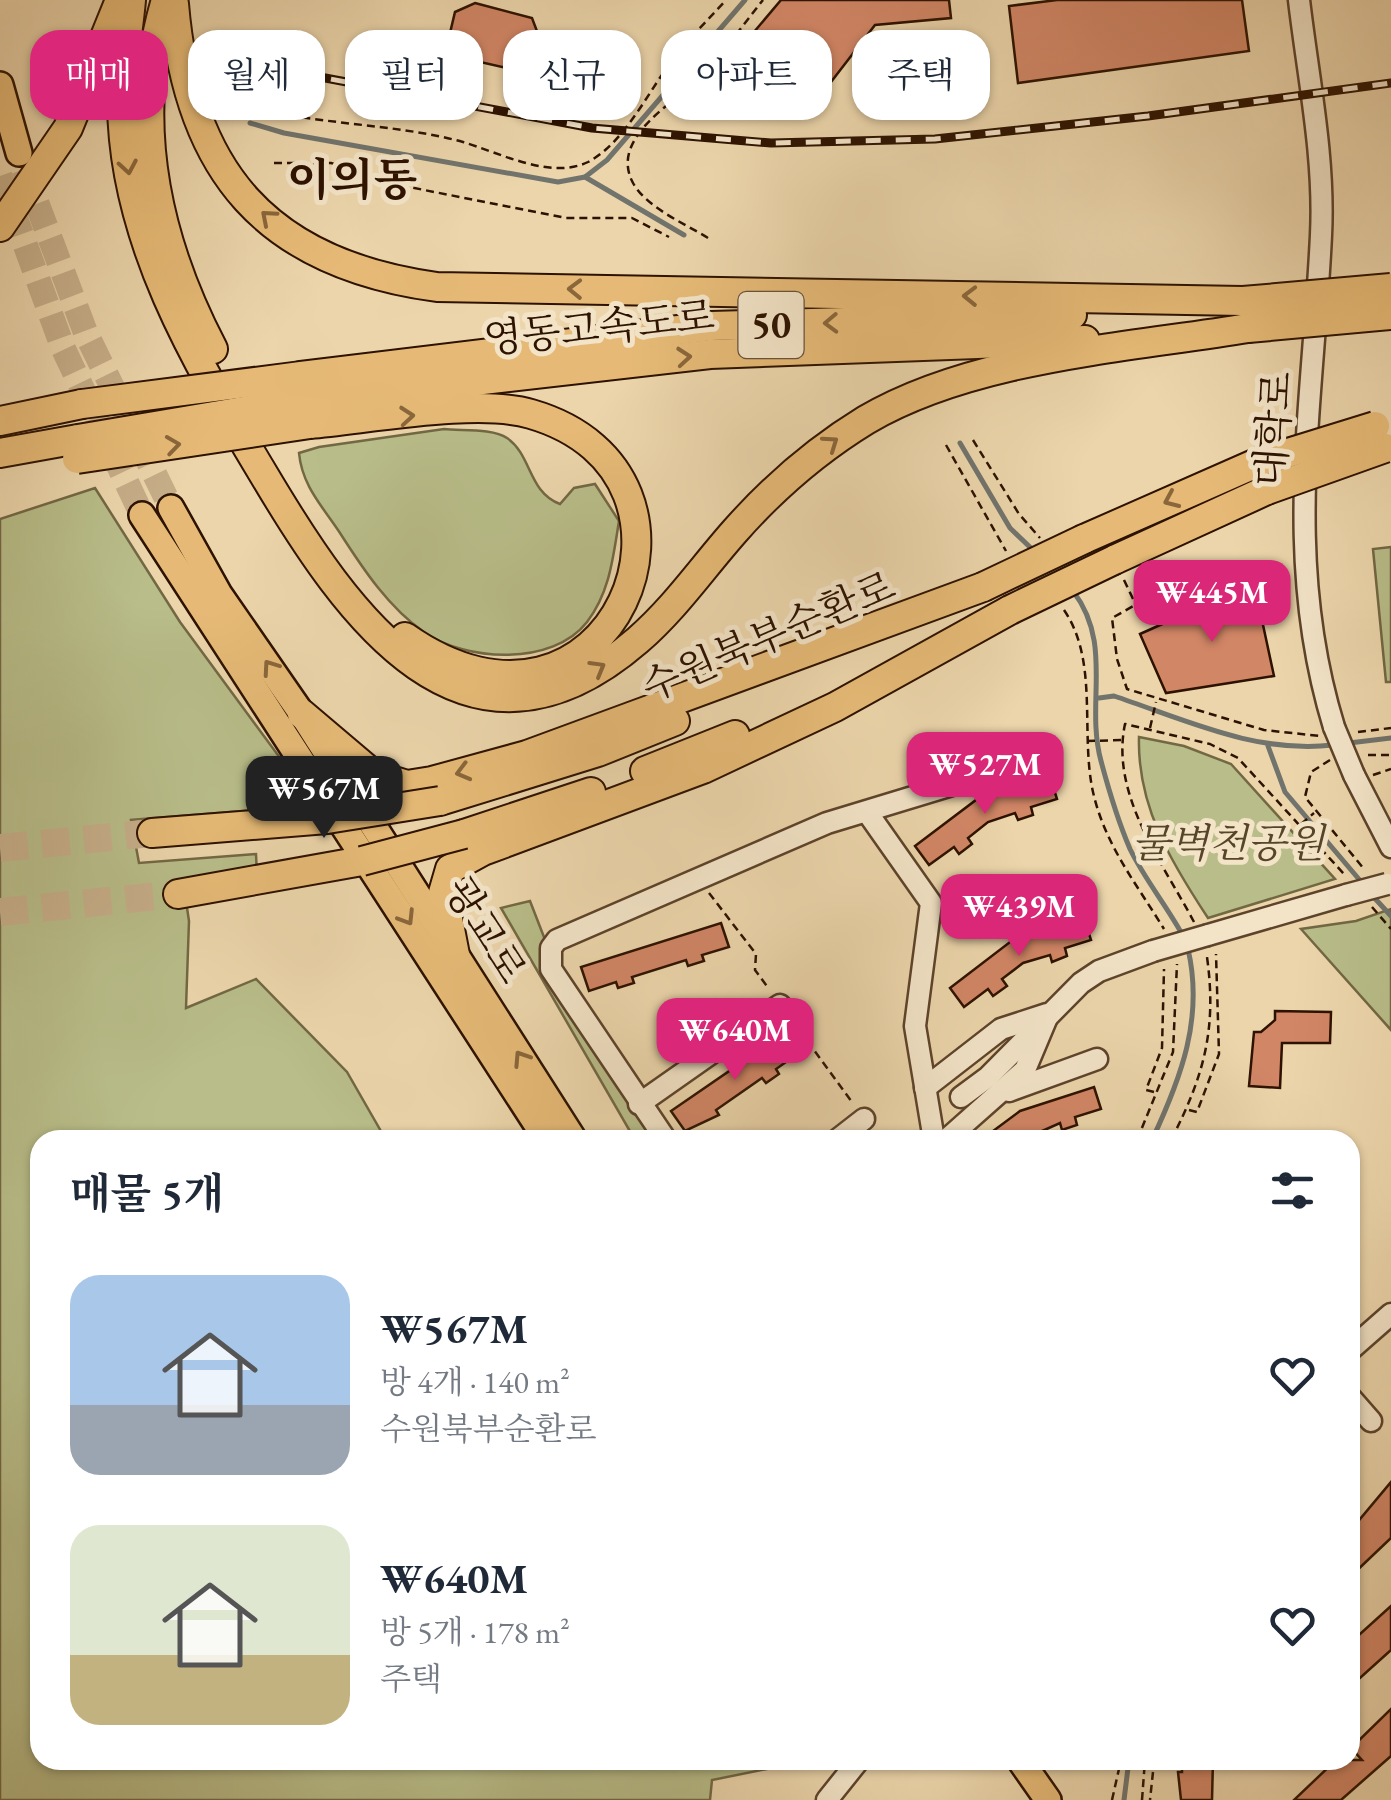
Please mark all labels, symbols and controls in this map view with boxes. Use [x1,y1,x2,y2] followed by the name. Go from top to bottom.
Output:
[30,30,168,120] chip: 매매
[188,30,325,120] chip: 월세
[345,30,483,120] chip: 필터
[503,30,641,120] chip: 신규
[661,30,832,120] chip: 아파트
[852,30,990,120] chip: 주택
[287,150,417,208] district label: 이의동
[117,158,138,175] one-way arrow
[261,211,279,229] one-way arrow
[567,279,583,300] one-way arrow
[962,285,978,307] one-way arrow
[481,289,717,365] street label: 영동고속도로
[738,292,804,358] road number: 50
[822,312,838,333] one-way arrow
[677,346,693,368] one-way arrow
[1243,369,1303,489] street label: 대학로
[400,406,416,428] one-way arrow
[165,435,181,456] one-way arrow
[820,437,839,455] one-way arrow
[1163,488,1181,508] one-way arrow
[633,559,903,713] street label: 수원북부순환로
[1142,560,1282,645] pin: ₩445M
[1156,571,1268,613] text: ₩445M
[264,660,282,679] one-way arrow
[588,660,606,680] one-way arrow
[915,732,1055,817] pin: ₩527M
[929,743,1041,785] text: ₩527M
[254,756,394,841] pin: ₩567M
[455,761,472,782] one-way arrow
[268,767,380,809] text: ₩567M
[1131,817,1327,869] park label: 물벽천공원
[433,867,539,993] street label: 광교로
[949,874,1089,959] pin: ₩439M
[963,885,1075,927] text: ₩439M
[394,907,413,925] one-way arrow
[665,998,805,1083] pin: ₩640M
[679,1009,791,1051] text: ₩640M
[515,1051,534,1069] one-way arrow
[1265,1163,1320,1218] icon: filters
[70,1166,224,1221] text: 매물 5개
[380,1301,528,1356] text: ₩567M
[150,1315,270,1435] icon: home
[1265,1348,1320,1403] icon: heart
[380,1361,570,1403] text: 방 4개 · 140 m²
[380,1408,596,1450] text: 수원북부순환로
[380,1551,528,1606] text: ₩640M
[150,1565,270,1685] icon: home
[1265,1598,1320,1653] icon: heart
[380,1611,570,1653] text: 방 5개 · 178 m²
[380,1658,442,1700] text: 주택

